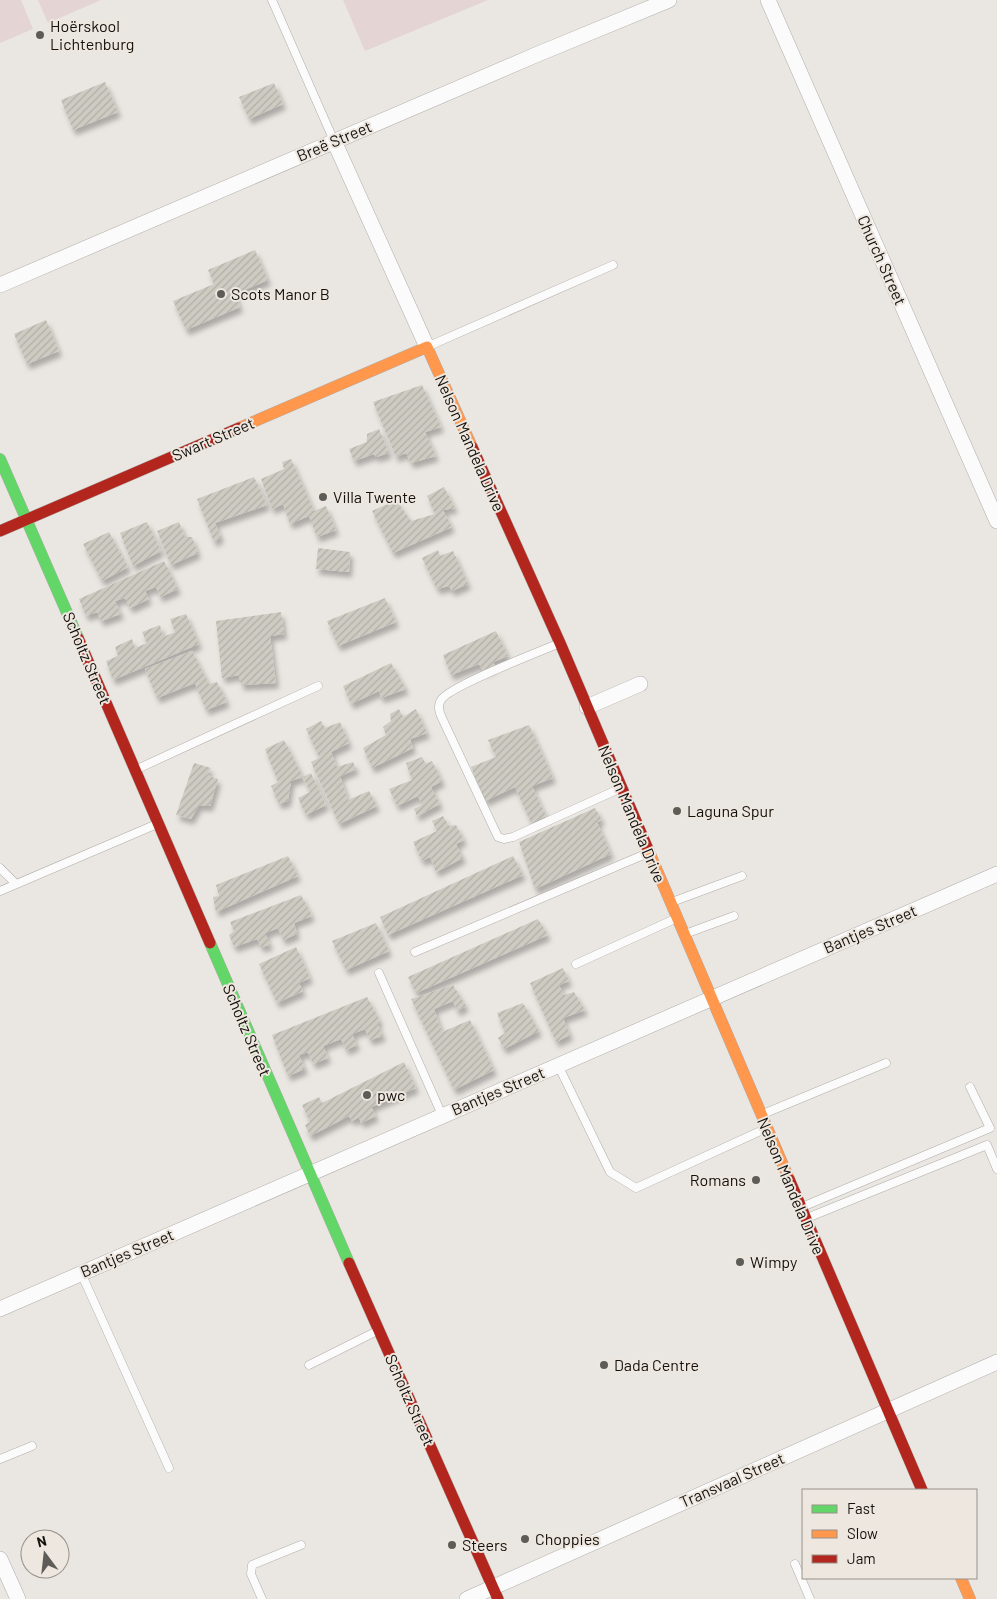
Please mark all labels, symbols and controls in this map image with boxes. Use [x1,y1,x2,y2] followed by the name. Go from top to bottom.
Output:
[50,16,134,53] place label: Hoërskool Lichtenburg
[34,29,46,41] marker: Hoërskool Lichtenburg
[293,116,374,165] street label: Breë Street
[854,212,911,308] street label: Church Street
[231,284,330,303] place label: Scots Manor B
[215,288,227,300] marker: Scots Manor B
[432,372,509,514] street label: Nelson Mandela Drive
[169,413,257,464] street label: Swart Street
[333,487,416,506] place label: Villa Twente
[317,491,329,503] marker: Villa Twente
[59,609,115,707] street label: Scholtz Street
[595,742,670,885] street label: Nelson Mandela Drive
[687,801,774,820] place label: Laguna Spur
[671,805,683,817] marker: Laguna Spur
[820,900,919,957] street label: Bantjes Street
[219,981,275,1079] street label: Scholtz Street
[448,1062,547,1119] street label: Bantjes Street
[377,1085,405,1104] place label: pwc
[361,1089,373,1101] marker: pwc
[754,1114,829,1257] street label: Nelson Mandela Drive
[690,1170,746,1189] place label: Romans
[750,1174,762,1186] marker: Romans
[77,1224,176,1281] street label: Bantjes Street
[750,1252,798,1271] place label: Wimpy
[734,1256,746,1268] marker: Wimpy
[382,1351,439,1449] street label: Scholtz Street
[614,1355,699,1374] place label: Dada Centre
[598,1359,610,1371] marker: Dada Centre
[677,1448,787,1511] street label: Transvaal Street
[802,1489,977,1579] legend
[847,1499,875,1517] text: Fast
[847,1524,878,1542] text: Slow
[20,1529,70,1579] north arrow
[535,1529,600,1548] place label: Choppies
[35,1532,48,1550] text: N
[519,1533,531,1545] marker: Choppies
[462,1535,507,1554] place label: Steers
[446,1539,458,1551] marker: Steers
[847,1549,876,1567] text: Jam

